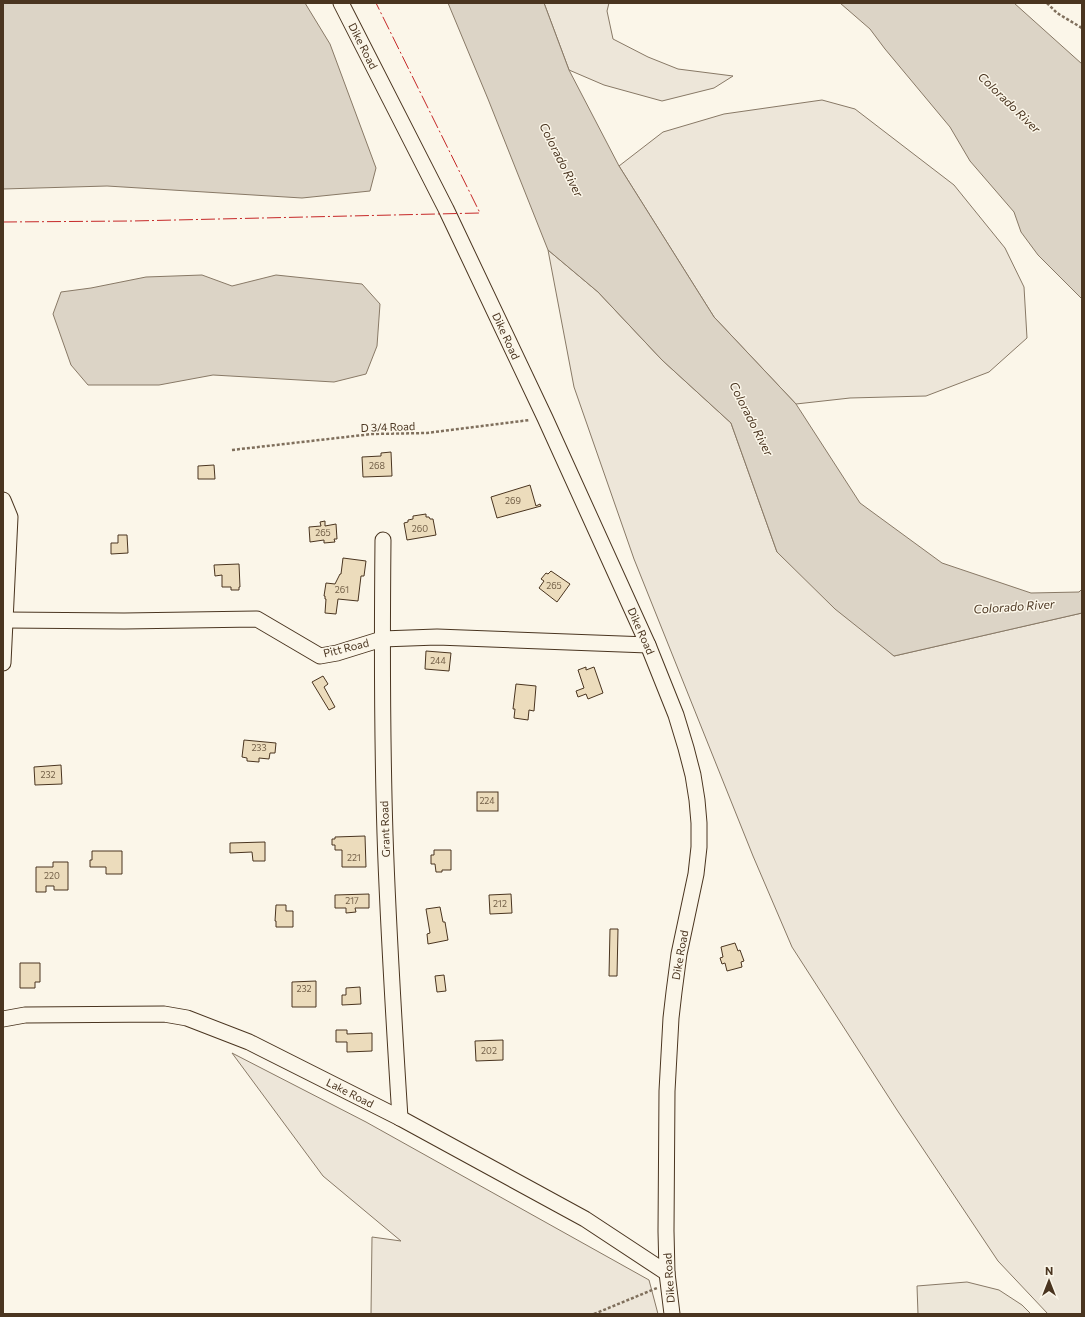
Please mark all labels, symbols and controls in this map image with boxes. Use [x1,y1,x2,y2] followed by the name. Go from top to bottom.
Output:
[346,20,381,71] street label: Dike Road
[976,69,1045,136] water label: Colorado River
[537,120,587,200] water label: Colorado River
[490,310,523,361] street label: Dike Road
[727,379,777,459] water label: Colorado River
[360,419,416,434] street label: D 3/4 Road
[369,460,385,471] house number: 268
[505,495,521,506] house number: 269
[412,523,428,534] house number: 260
[315,527,331,538] house number: 265
[546,580,562,591] house number: 265
[335,584,349,595] house number: 261
[973,596,1056,616] water label: Colorado River
[625,605,658,656] street label: Dike Road
[322,636,370,659] street label: Pitt Road
[430,655,446,666] house number: 244
[251,742,267,753] house number: 233
[40,769,56,780] house number: 232
[479,795,495,806] house number: 224
[377,800,392,858] street label: Grant Road
[347,852,361,863] house number: 221
[44,870,60,881] house number: 220
[345,895,359,906] house number: 217
[493,898,507,909] house number: 212
[669,929,690,981] street label: Dike Road
[296,983,312,994] house number: 232
[481,1045,497,1056] house number: 202
[324,1075,376,1110] street label: Lake Road
[660,1253,677,1304] street label: Dike Road
[1029,1261,1069,1301] north arrow
[1045,1264,1053,1277] text: N

